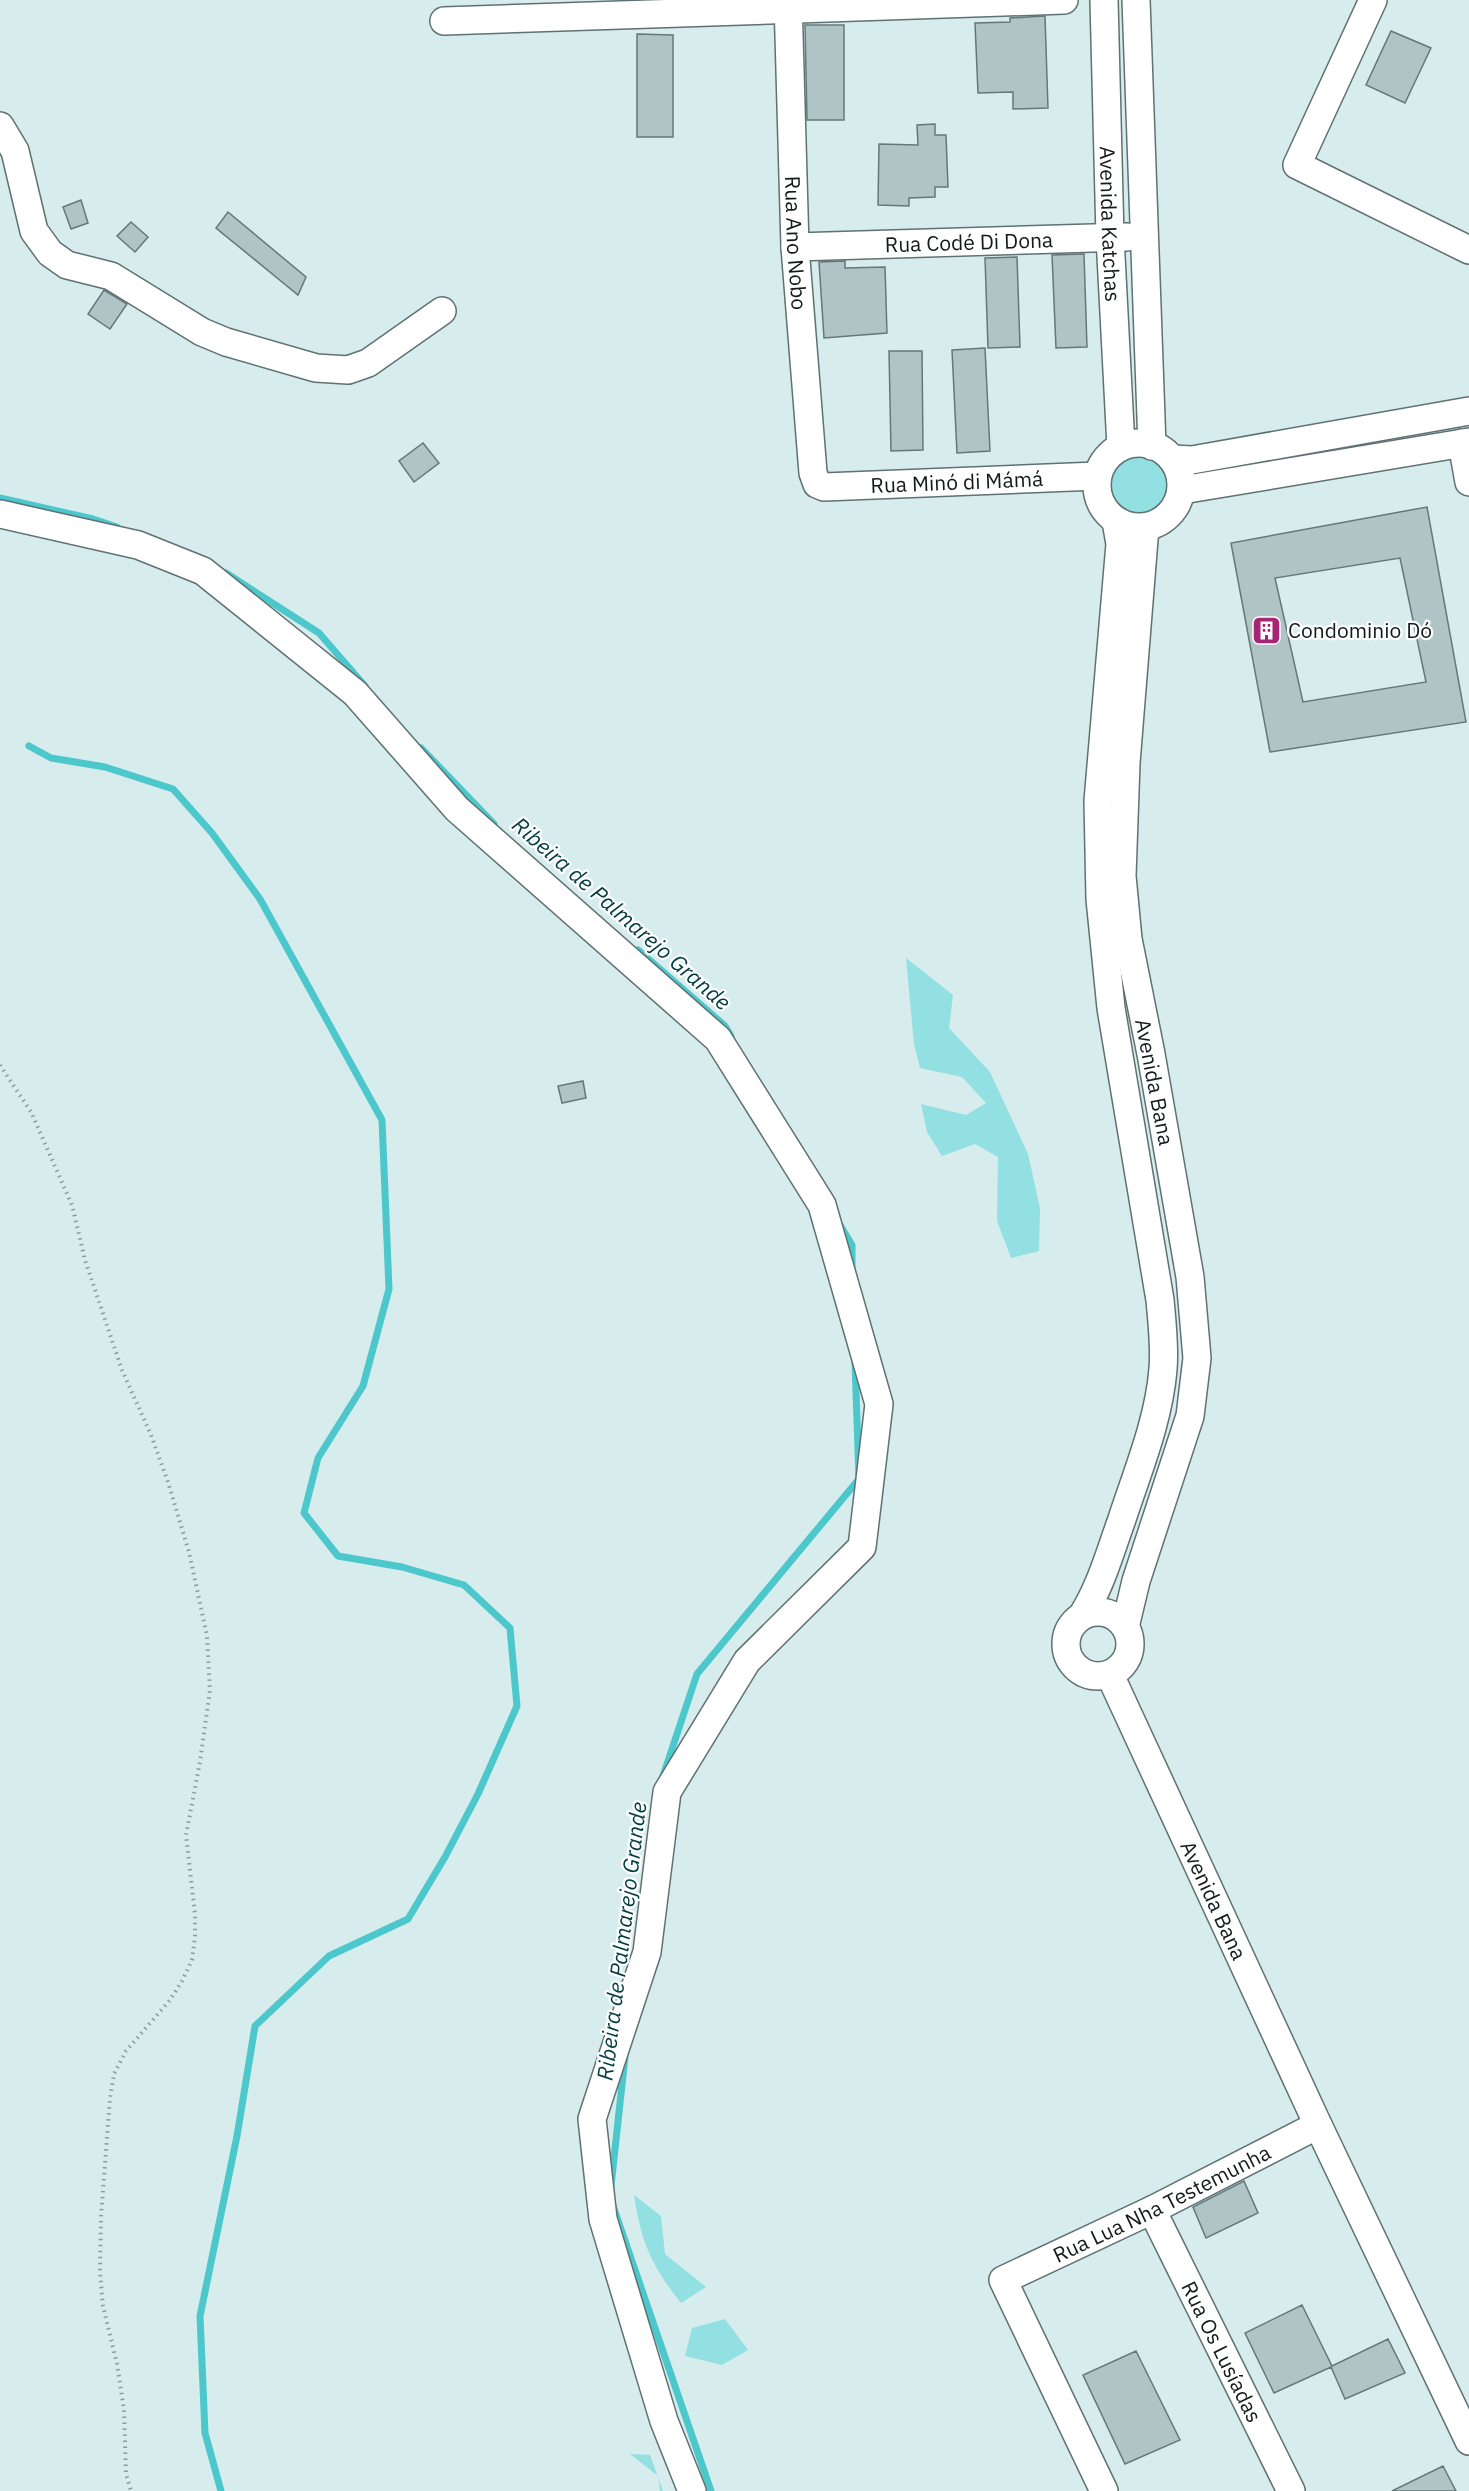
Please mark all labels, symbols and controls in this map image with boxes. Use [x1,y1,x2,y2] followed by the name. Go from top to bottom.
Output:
[1094,146,1127,302] street label: Avenida Katchas
[779,175,814,311] street label: Rua Ano Nobo
[884,225,1054,258] street label: Rua Codé Di Dona
[870,464,1044,499] street label: Rua Minó di Mámá
[1251,614,1283,646] building icon: Condominio Dó
[1288,616,1432,644] place label: Condominio Dó
[507,810,737,1016] water label: Ribeira de Palmarejo Grande
[1129,1016,1181,1148] street label: Avenida Bana
[590,1800,652,2082] water label: Ribeira de Palmarejo Grande
[1174,1836,1254,1964] street label: Avenida Bana
[1048,2138,1275,2269] street label: Rua Lua Nha Testemunha
[1175,2276,1269,2427] street label: Rua Os Lusíadas

